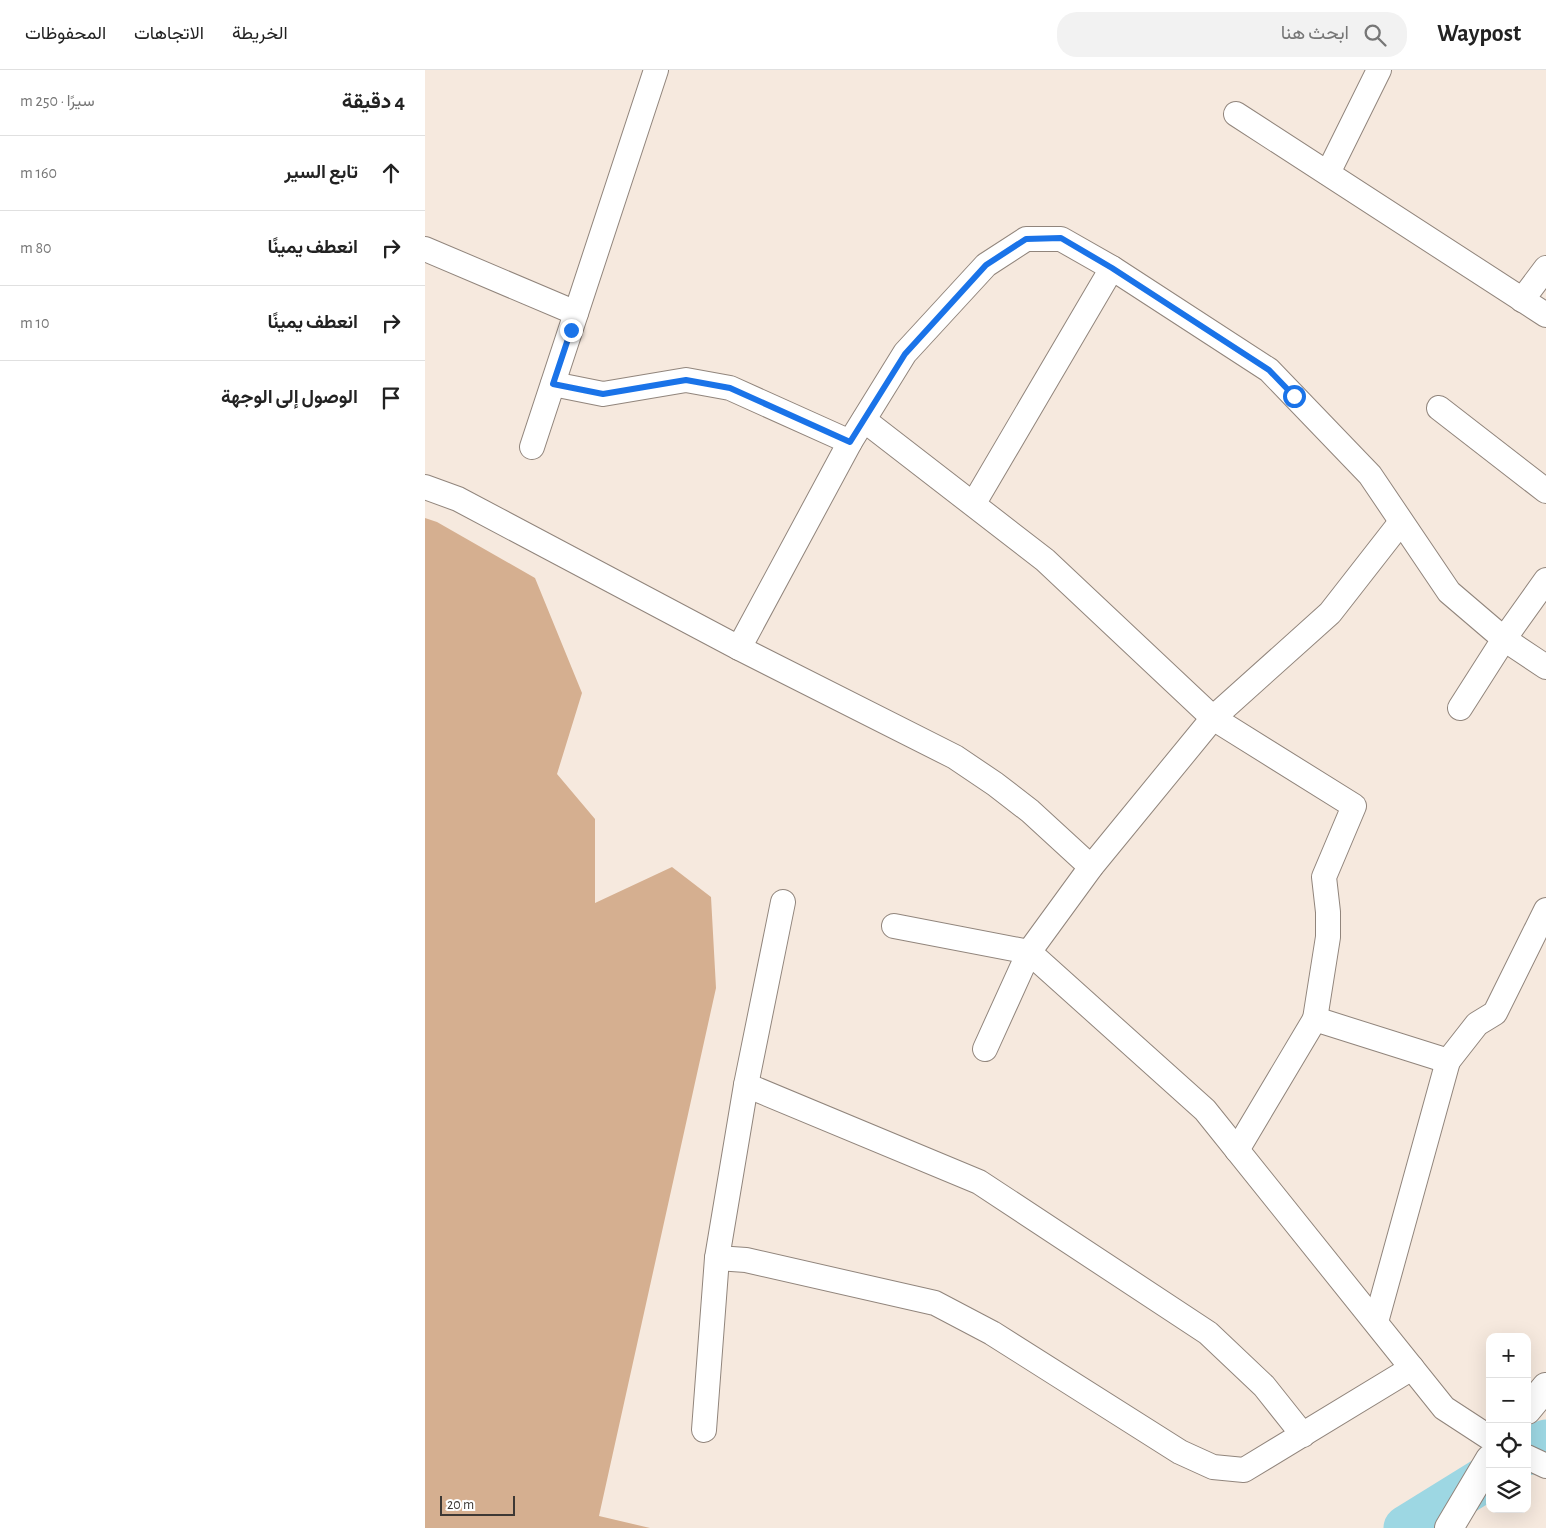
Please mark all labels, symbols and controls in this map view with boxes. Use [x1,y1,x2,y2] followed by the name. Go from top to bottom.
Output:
[1057,12,1407,57] search box
[1361,21,1389,49] icon: search
[1437,22,1521,46] text: Waypost
[1281,24,1349,43] text: ابحث هنا
[25,25,106,43] text: المحفوظات
[134,25,204,43] text: الاتجاهات
[232,25,288,43] text: الخريطة
[342,91,405,112] text: 4 دقيقة
[20,93,95,109] text: سيرًا · 250 m
[377,159,405,187] icon: ahead
[284,163,358,182] text: تابع السير
[20,165,57,181] text: 160 m
[377,234,405,262] icon: right
[268,238,358,257] text: انعطف يمينًا
[20,240,52,256] text: 80 m
[377,309,405,337] icon: right
[268,313,358,332] text: انعطف يمينًا
[20,315,49,331] text: 10 m
[560,319,583,342] route end
[377,384,405,412] icon: arrive
[1283,385,1306,408] route start
[221,388,358,407] text: الوصول إلى الوجهة
[1486,1333,1531,1513] map controls
[1486,1333,1531,1378] button: +
[1486,1378,1531,1423] button: −
[1486,1423,1531,1468] button: locate
[1486,1468,1531,1513] button: layers
[440,1493,515,1516] scale bar
[447,1498,474,1512] text: 20 m

